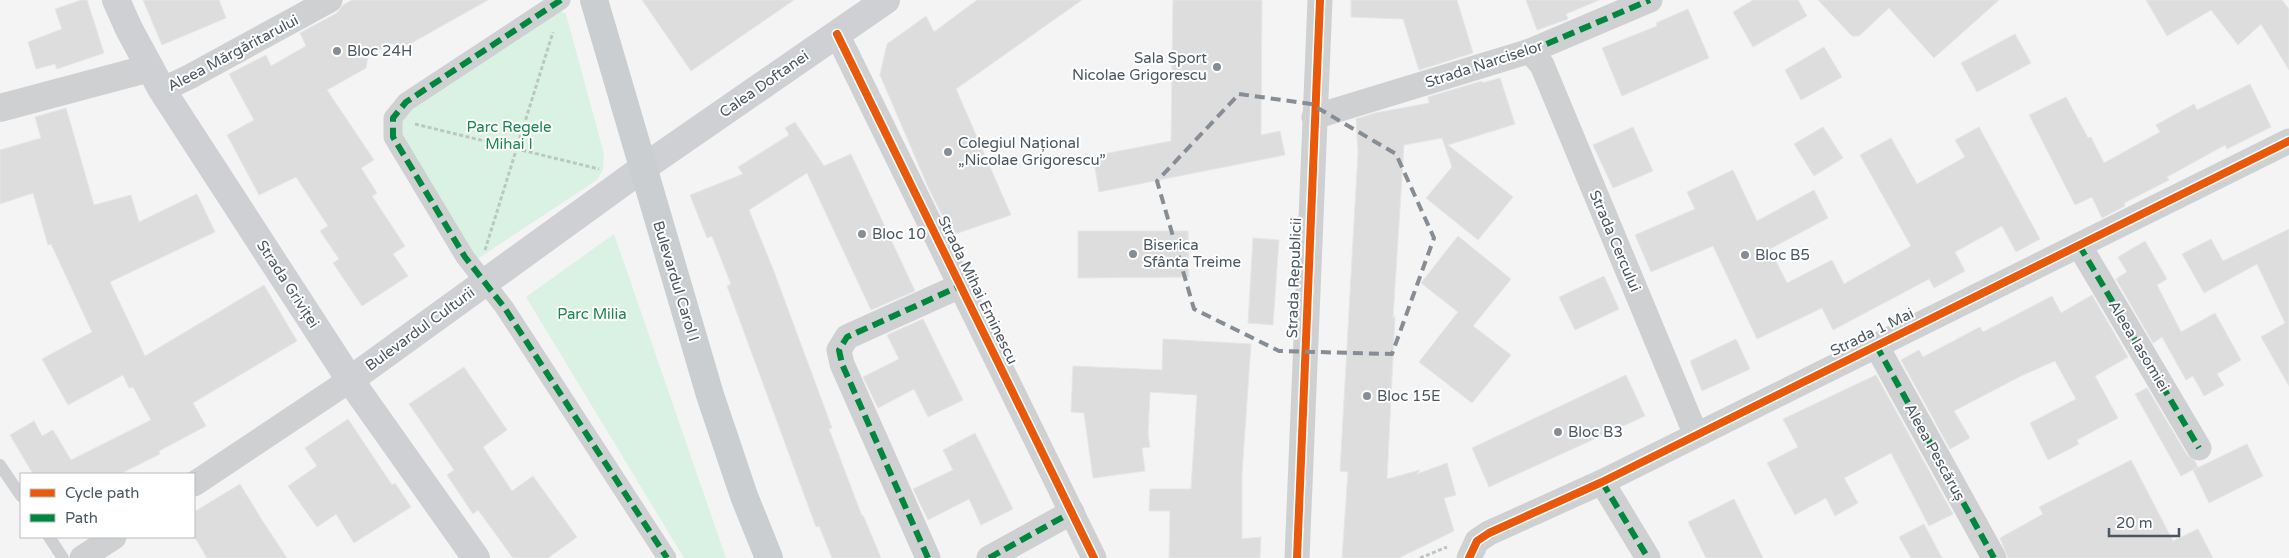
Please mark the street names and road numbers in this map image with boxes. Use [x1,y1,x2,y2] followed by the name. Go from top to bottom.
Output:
[164,11,302,95] street label: Aleea Mărgăritarului
[1423,36,1545,92] street label: Strada Narciselor
[716,47,812,121] street label: Calea Doftanei
[1586,188,1644,294] street label: Strada Cercului
[934,213,1022,367] street label: Strada Mihai Eminescu
[1283,217,1305,339] street label: Strada Republicii
[649,219,703,343] street label: Bulevardul Carol I
[253,237,323,331] street label: Strada Griviței
[362,283,478,375] street label: Bulevardul Culturii
[2105,297,2173,395] street label: Aleea Iasomiei
[1827,304,1917,360] street label: Strada 1 Mai
[1901,400,1969,504] street label: Aleea Pescăruș

